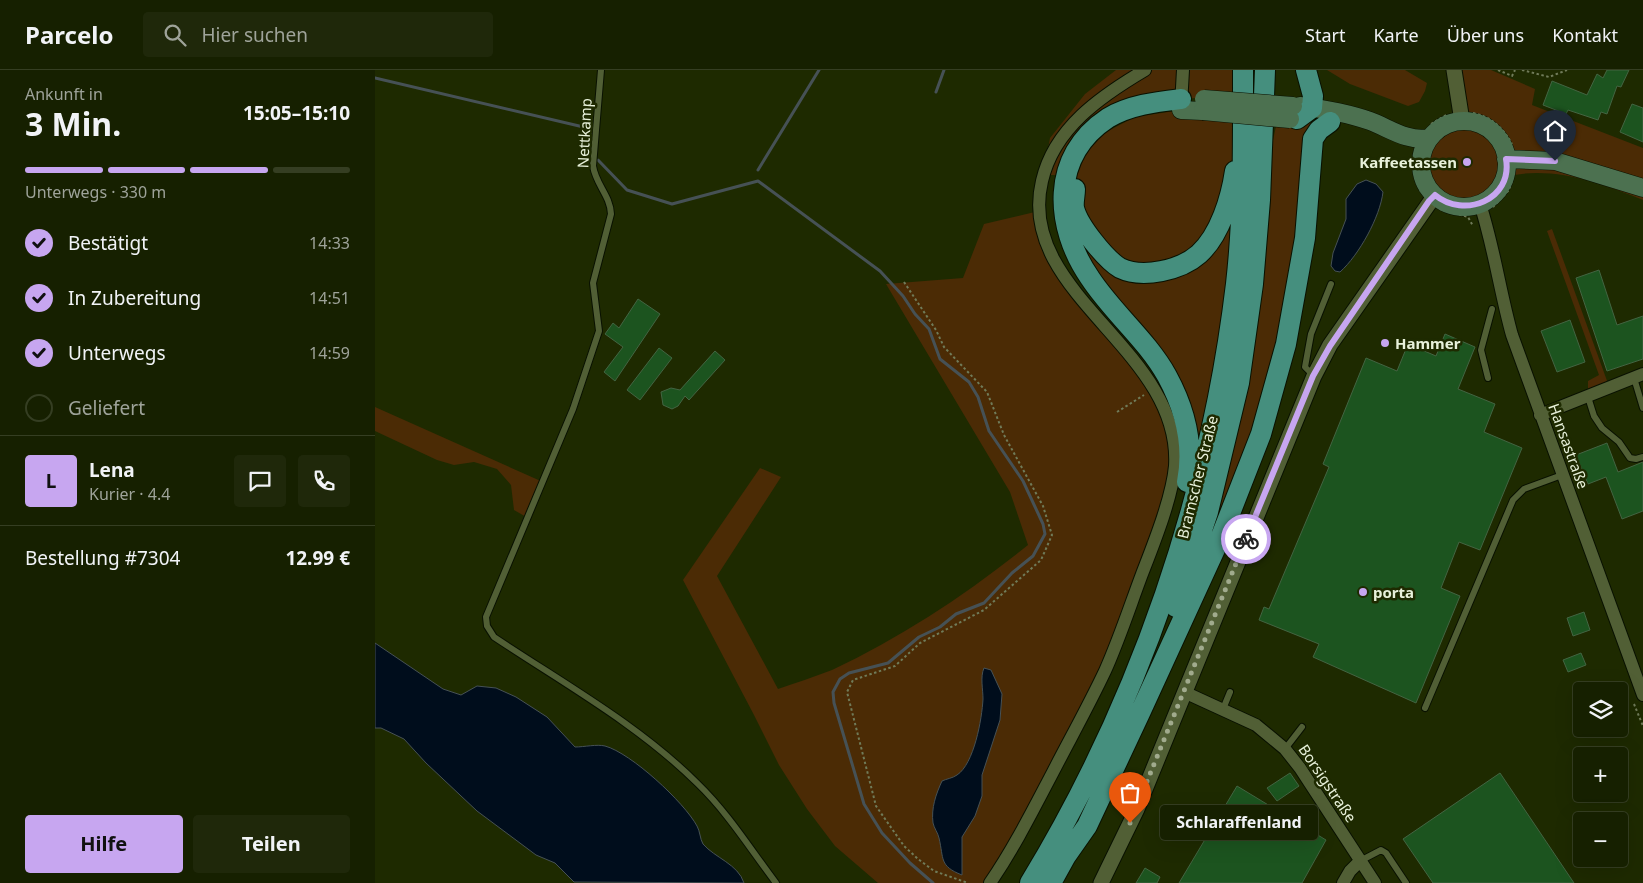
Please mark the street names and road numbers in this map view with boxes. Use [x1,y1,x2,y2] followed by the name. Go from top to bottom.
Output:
[572,97,596,169] street label: Nettkamp
[1544,401,1594,491] street label: Hansastraße
[1172,413,1222,541] street label: Bramscher Straße
[1295,740,1361,826] street label: Borsigstraße

